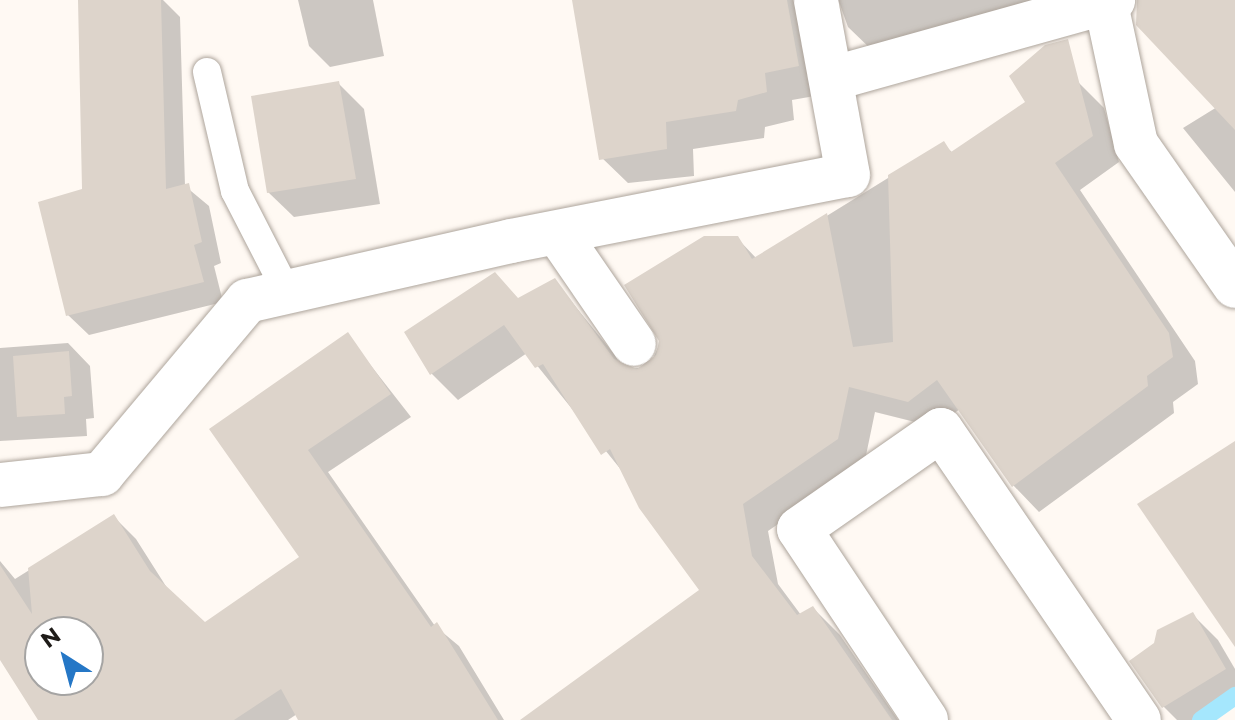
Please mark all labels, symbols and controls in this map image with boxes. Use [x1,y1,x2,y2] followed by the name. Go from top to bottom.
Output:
[24,616,104,696] north arrow
[36,622,66,654] text: N

